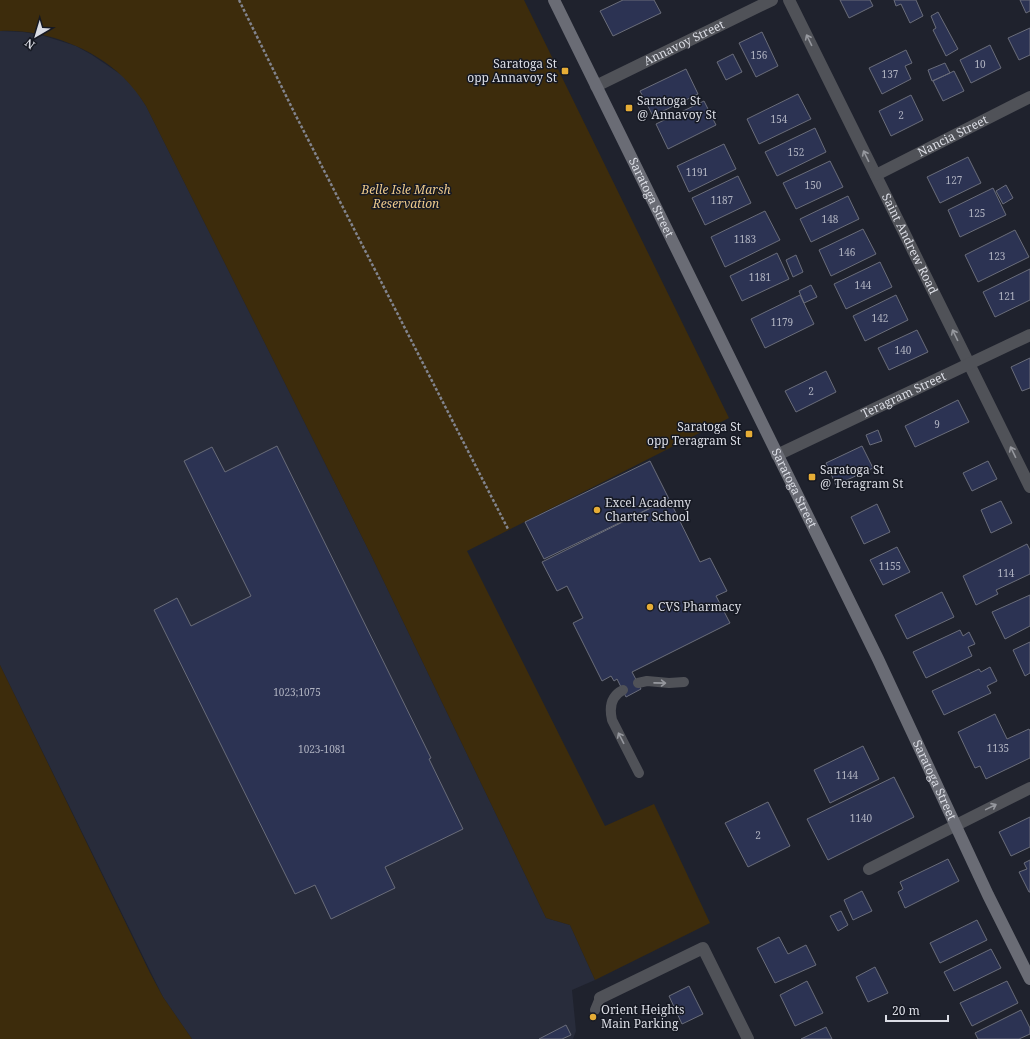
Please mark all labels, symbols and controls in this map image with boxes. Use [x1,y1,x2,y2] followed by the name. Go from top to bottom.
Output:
[16,16,56,56] north arrow
[641,16,727,69] street label: Annavoy Street
[805,34,812,46] one-way arrow
[21,35,38,53] text: N
[751,48,768,62] house number: 156
[467,55,557,86] place label: Saratoga St opp Annavoy St
[974,57,986,71] house number: 10
[560,66,570,76] marker: Saratoga St opp Annavoy St
[882,67,899,81] house number: 137
[637,92,716,123] place label: Saratoga St @ Annavoy St
[624,103,634,113] marker: Saratoga St @ Annavoy St
[898,108,904,122] house number: 2
[914,111,991,161] street label: Nancia Street
[771,112,788,126] house number: 154
[788,145,804,159] house number: 152
[862,150,870,162] one-way arrow
[625,155,678,240] street label: Saratoga Street
[686,165,708,179] house number: 1191
[946,173,963,187] house number: 127
[805,178,822,192] house number: 150
[360,181,451,212] park label: Belle Isle Marsh Reservation
[878,190,942,297] street label: Saint Andrew Road
[711,193,734,207] house number: 1187
[969,206,985,220] house number: 125
[822,212,839,226] house number: 148
[734,232,757,246] house number: 1183
[839,245,856,259] house number: 146
[989,249,1006,263] house number: 123
[749,270,771,284] house number: 1181
[855,278,872,292] house number: 144
[999,289,1015,303] house number: 121
[872,311,888,325] house number: 142
[771,315,793,329] house number: 1179
[951,330,958,342] one-way arrow
[895,343,912,357] house number: 140
[858,367,948,422] street label: Teragram Street
[808,384,814,398] house number: 2
[934,417,940,431] house number: 9
[647,418,741,449] place label: Saratoga St opp Teragram St
[744,429,754,439] marker: Saratoga St opp Teragram St
[768,445,821,531] street label: Saratoga Street
[1009,446,1016,458] one-way arrow
[820,461,903,492] place label: Saratoga St @ Teragram St
[807,472,817,482] marker: Saratoga St @ Teragram St
[605,494,691,525] place label: Excel Academy Charter School
[592,505,602,515] marker: Excel Academy Charter School
[879,559,901,573] house number: 1155
[998,566,1015,580] house number: 114
[658,598,741,615] place label: CVS Pharmacy
[645,602,655,612] marker: CVS Pharmacy
[653,679,666,687] one-way arrow
[273,685,321,699] house number: 1023;1075
[617,732,624,744] one-way arrow
[909,737,961,823] street label: Saratoga Street
[987,741,1009,755] house number: 1135
[298,742,346,756] house number: 1023-1081
[836,768,859,782] house number: 1144
[984,803,996,811] one-way arrow
[850,811,873,825] house number: 1140
[755,828,761,842] house number: 2
[886,997,948,1023] scale bar
[601,1001,684,1032] place label: Orient Heights Main Parking
[892,1002,920,1019] text: 20 m
[588,1012,598,1022] marker: Orient Heights Main Parking

